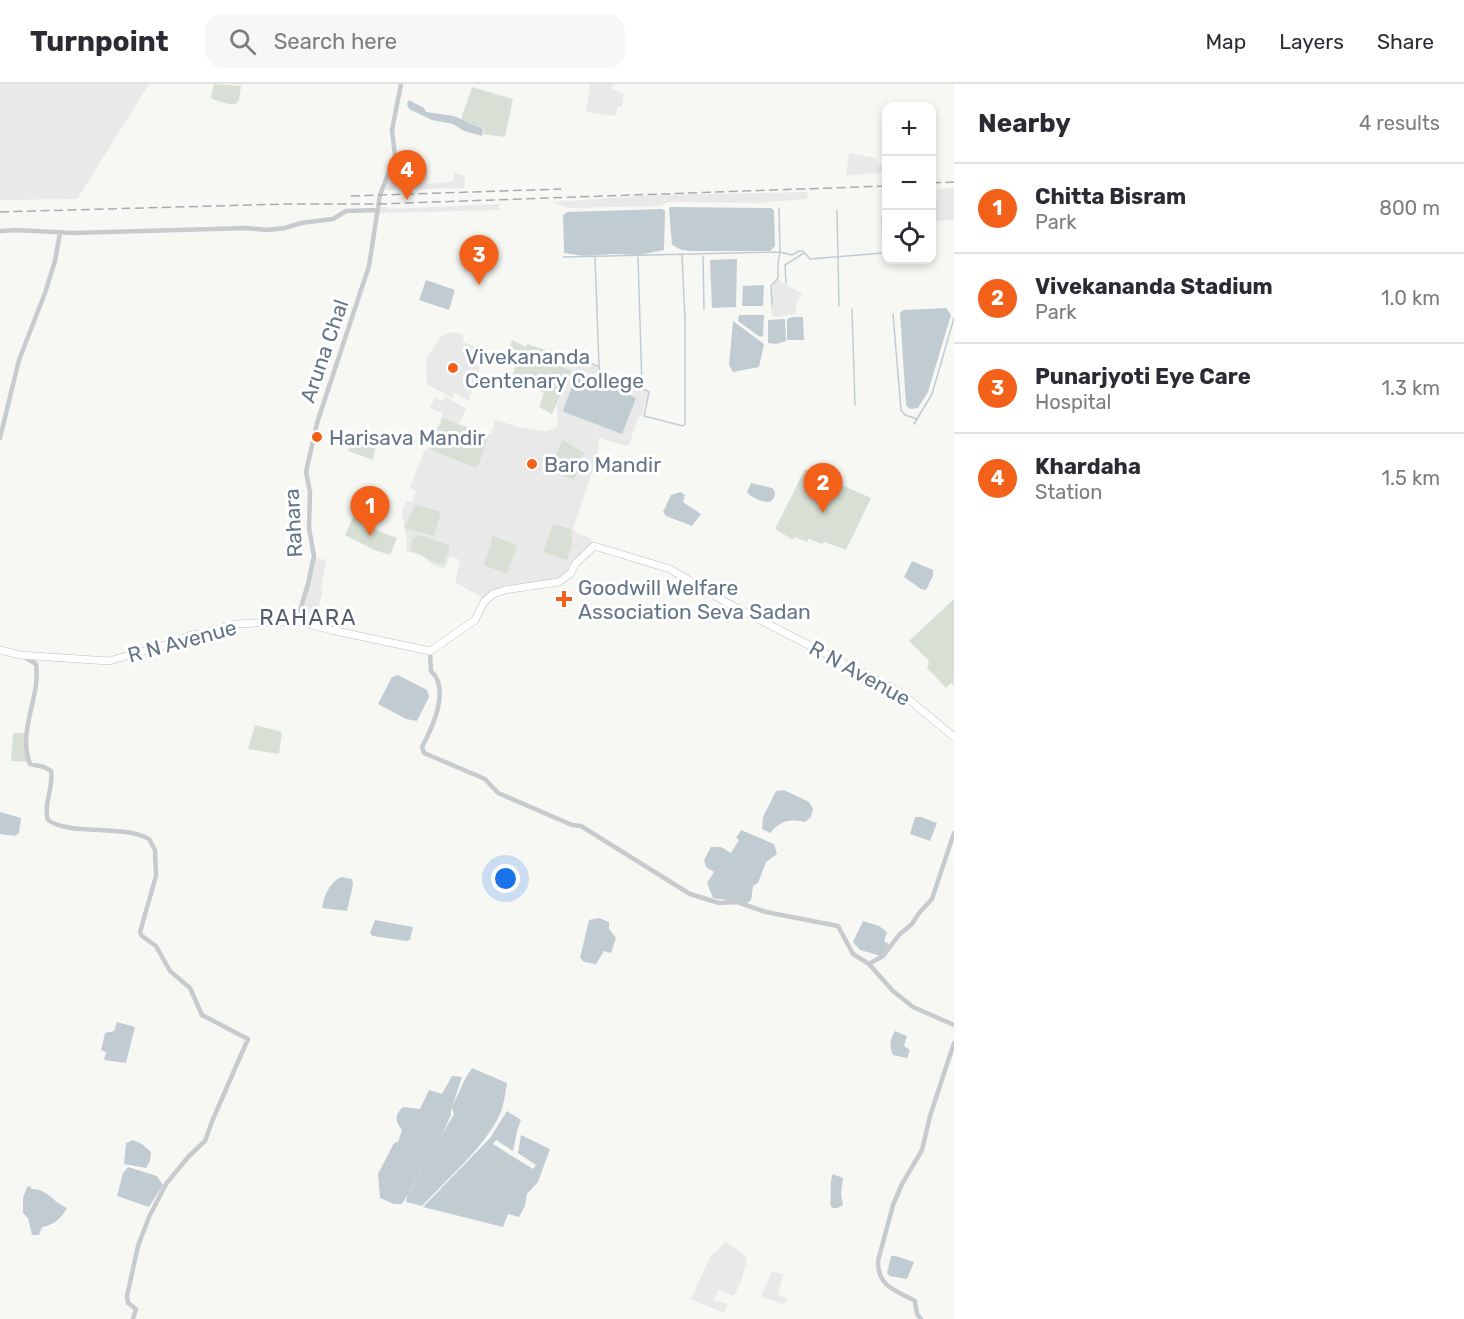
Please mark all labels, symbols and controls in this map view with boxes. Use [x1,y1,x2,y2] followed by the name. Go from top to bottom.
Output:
[205,14,625,68] search box
[30,25,169,58] text: Turnpoint
[226,25,259,58] icon: search
[274,28,397,55] text: Search here
[1205,29,1246,54] text: Map
[1279,29,1344,54] text: Layers
[1377,29,1434,54] text: Share
[882,102,936,264] map controls
[882,102,936,156] button: +
[978,108,1071,139] text: Nearby
[1359,111,1440,135] text: 4 results
[388,150,426,200] pin: 4
[882,156,936,210] button: −
[1035,183,1186,210] text: Chitta Bisram
[993,196,1002,220] text: 1
[1379,196,1440,220] text: 800 m
[882,210,936,264] button: locate
[1035,210,1077,234] text: Park
[460,236,498,285] pin: 3
[1035,273,1273,300] text: Vivekananda Stadium
[991,286,1004,310] text: 2
[1381,286,1440,310] text: 1.0 km
[295,296,353,406] street label: Aruna Chal
[1035,300,1077,324] text: Park
[465,344,644,393] place label: Vivekananda Centenary College
[446,361,460,375] marker: Vivekananda Centenary College
[1035,363,1251,390] text: Punarjyoti Eye Care
[991,376,1004,400] text: 3
[1381,376,1440,400] text: 1.3 km
[1035,390,1111,414] text: Hospital
[329,425,485,450] place label: Harisava Mandir
[310,430,324,444] marker: Harisava Mandir
[544,452,661,477] place label: Baro Mandir
[1035,453,1141,480] text: Khardaha
[525,457,539,471] marker: Baro Mandir
[804,464,842,513] pin: 2
[991,466,1004,490] text: 4
[1382,466,1440,490] text: 1.5 km
[1035,480,1102,504] text: Station
[350,486,389,536] pin: 1
[279,488,307,558] street label: Rahara
[578,575,811,624] place label: Goodwill Welfare Association Seva Sadan
[555,590,573,608] marker: Goodwill Welfare Association Seva Sadan
[259,604,357,631] district label: RAHARA
[125,614,239,668] street label: R N Avenue
[805,635,915,711] street label: R N Avenue
[491,864,520,893] your location

